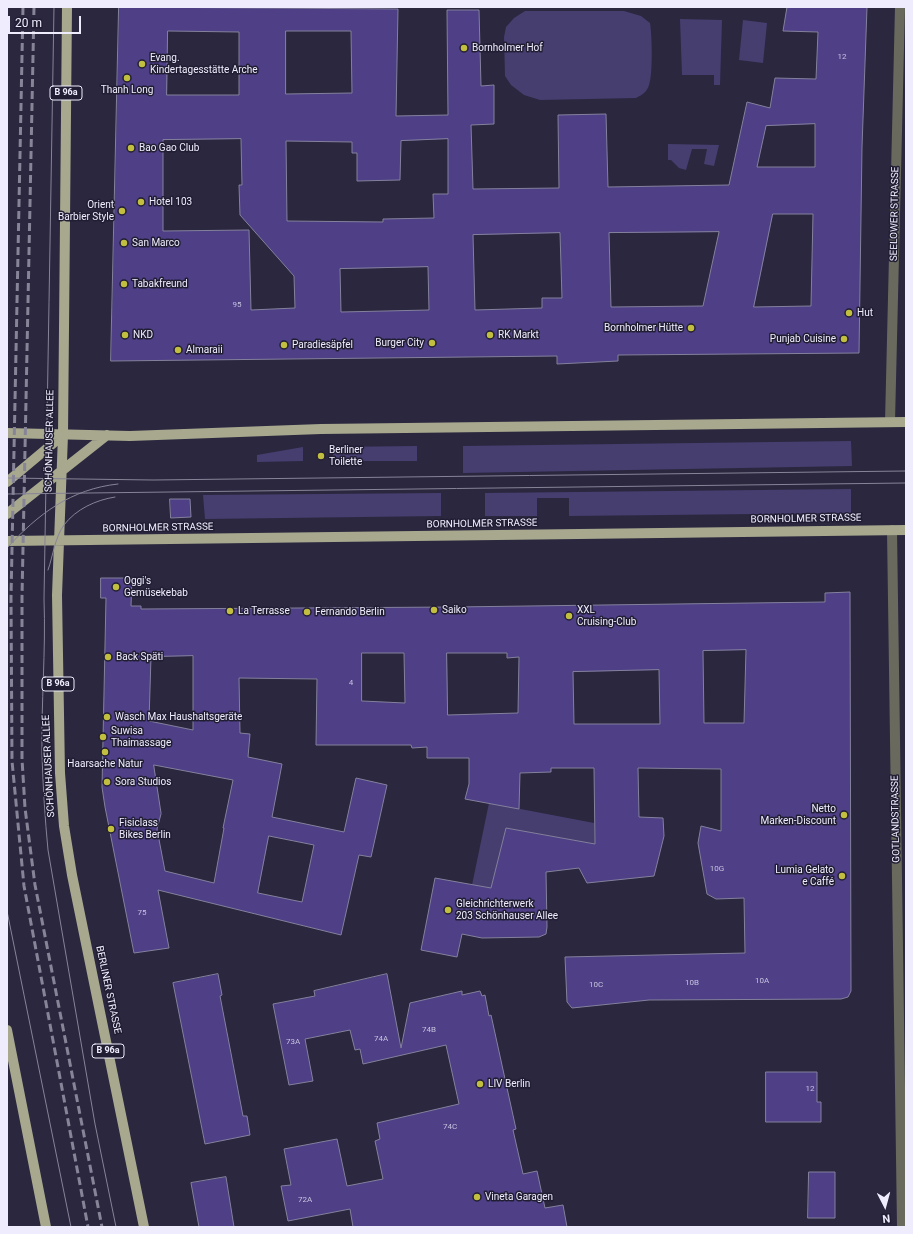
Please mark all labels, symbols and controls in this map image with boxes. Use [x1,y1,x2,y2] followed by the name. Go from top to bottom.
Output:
[10,8,83,34] scale bar
[15,16,42,30] text: 20 m
[472,42,543,54] place label: Bornholmer Hof
[459,43,469,53] marker: Bornholmer Hof
[150,52,258,76] place label: Evang. Kindertagesstätte Arche
[838,52,846,62] house number: 12
[137,59,147,69] marker: Evang. Kindertagesstätte Arche
[122,73,132,83] marker: Thanh Long
[101,84,153,96] place label: Thanh Long
[50,86,82,100] road number: B 96a
[139,142,199,154] place label: Bao Gao Club
[126,143,136,153] marker: Bao Gao Club
[888,167,902,261] street label: SEELOWER STRASSE
[149,196,192,208] place label: Hotel 103
[136,197,146,207] marker: Hotel 103
[58,199,114,222] place label: Orient Barbier Style
[117,206,127,216] marker: Orient Barbier Style
[132,237,180,249] place label: San Marco
[119,238,129,248] marker: San Marco
[132,278,188,290] place label: Tabakfreund
[119,279,129,289] marker: Tabakfreund
[233,300,241,310] house number: 95
[857,307,873,319] place label: Hut
[844,308,854,318] marker: Hut
[604,322,683,334] place label: Bornholmer Hütte
[686,323,696,333] marker: Bornholmer Hütte
[133,329,153,341] place label: NKD
[498,329,539,341] place label: RK Markt
[120,330,130,340] marker: NKD
[485,330,495,340] marker: RK Markt
[770,333,836,345] place label: Punjab Cuisine
[839,334,849,344] marker: Punjab Cuisine
[375,337,424,349] place label: Burger City
[427,338,437,348] marker: Burger City
[292,339,353,351] place label: Paradiesäpfel
[279,340,289,350] marker: Paradiesäpfel
[186,344,223,356] place label: Almaraii
[173,345,183,355] marker: Almaraii
[43,390,57,492] street label: SCHÖNHAUSER ALLEE
[329,444,363,468] place label: Berliner Toilette
[316,451,326,461] marker: Berliner Toilette
[750,512,862,526] street label: BORNHOLMER STRASSE
[426,517,538,531] street label: BORNHOLMER STRASSE
[102,521,214,535] street label: BORNHOLMER STRASSE
[124,575,188,598] place label: Oggi's Gemüsekebab
[111,582,121,592] marker: Oggi's Gemüsekebab
[442,604,467,616] place label: Saiko
[577,604,636,628] place label: XXL Cruising-Club
[238,605,290,617] place label: La Terrasse
[429,605,439,615] marker: Saiko
[225,606,235,616] marker: La Terrasse
[315,606,385,618] place label: Fernando Berlin
[302,607,312,617] marker: Fernando Berlin
[564,611,574,621] marker: XXL Cruising-Club
[116,651,163,663] place label: Back Späti
[103,652,113,662] marker: Back Späti
[42,677,74,691] road number: B 96a
[349,678,353,688] house number: 4
[115,711,242,723] place label: Wasch Max Haushaltsgeräte
[102,712,112,722] marker: Wasch Max Haushaltsgeräte
[40,714,58,818] street label: SCHÖNHAUSER ALLEE
[111,725,171,748] place label: Suwisa Thaimassage
[98,732,108,742] marker: Suwisa Thaimassage
[100,747,110,757] marker: Haarsache Natur
[67,758,143,770] place label: Haarsache Natur
[889,775,903,863] street label: GOTLANDSTRASSE
[115,776,171,788] place label: Sora Studios
[102,777,112,787] marker: Sora Studios
[760,803,836,826] place label: Netto Marken-Discount
[839,810,849,820] marker: Netto Marken-Discount
[119,817,171,840] place label: Fisiclass Bikes Berlin
[106,824,116,834] marker: Fisiclass Bikes Berlin
[710,864,724,874] house number: 10G
[775,864,834,888] place label: Lumia Gelato e Caffé
[837,871,847,881] marker: Lumia Gelato e Caffé
[456,898,558,922] place label: Gleichrichterwerk 203 Schönhauser Allee
[443,905,453,915] marker: Gleichrichterwerk 203 Schönhauser Allee
[138,908,146,918] house number: 75
[93,945,123,1035] street label: BERLINER STRASSE
[755,976,769,986] house number: 10A
[685,978,699,988] house number: 10B
[589,980,603,990] house number: 10C
[422,1025,436,1035] house number: 74B
[374,1034,388,1044] house number: 74A
[286,1037,300,1047] house number: 73A
[92,1044,124,1058] road number: B 96a
[488,1078,530,1090] place label: LIV Berlin
[475,1079,485,1089] marker: LIV Berlin
[806,1084,814,1094] house number: 12
[443,1122,457,1132] house number: 74C
[865,1186,905,1226] north arrow
[485,1191,553,1203] place label: Vineta Garagen
[472,1192,482,1202] marker: Vineta Garagen
[298,1195,312,1205] house number: 72A
[882,1212,891,1225] text: N

